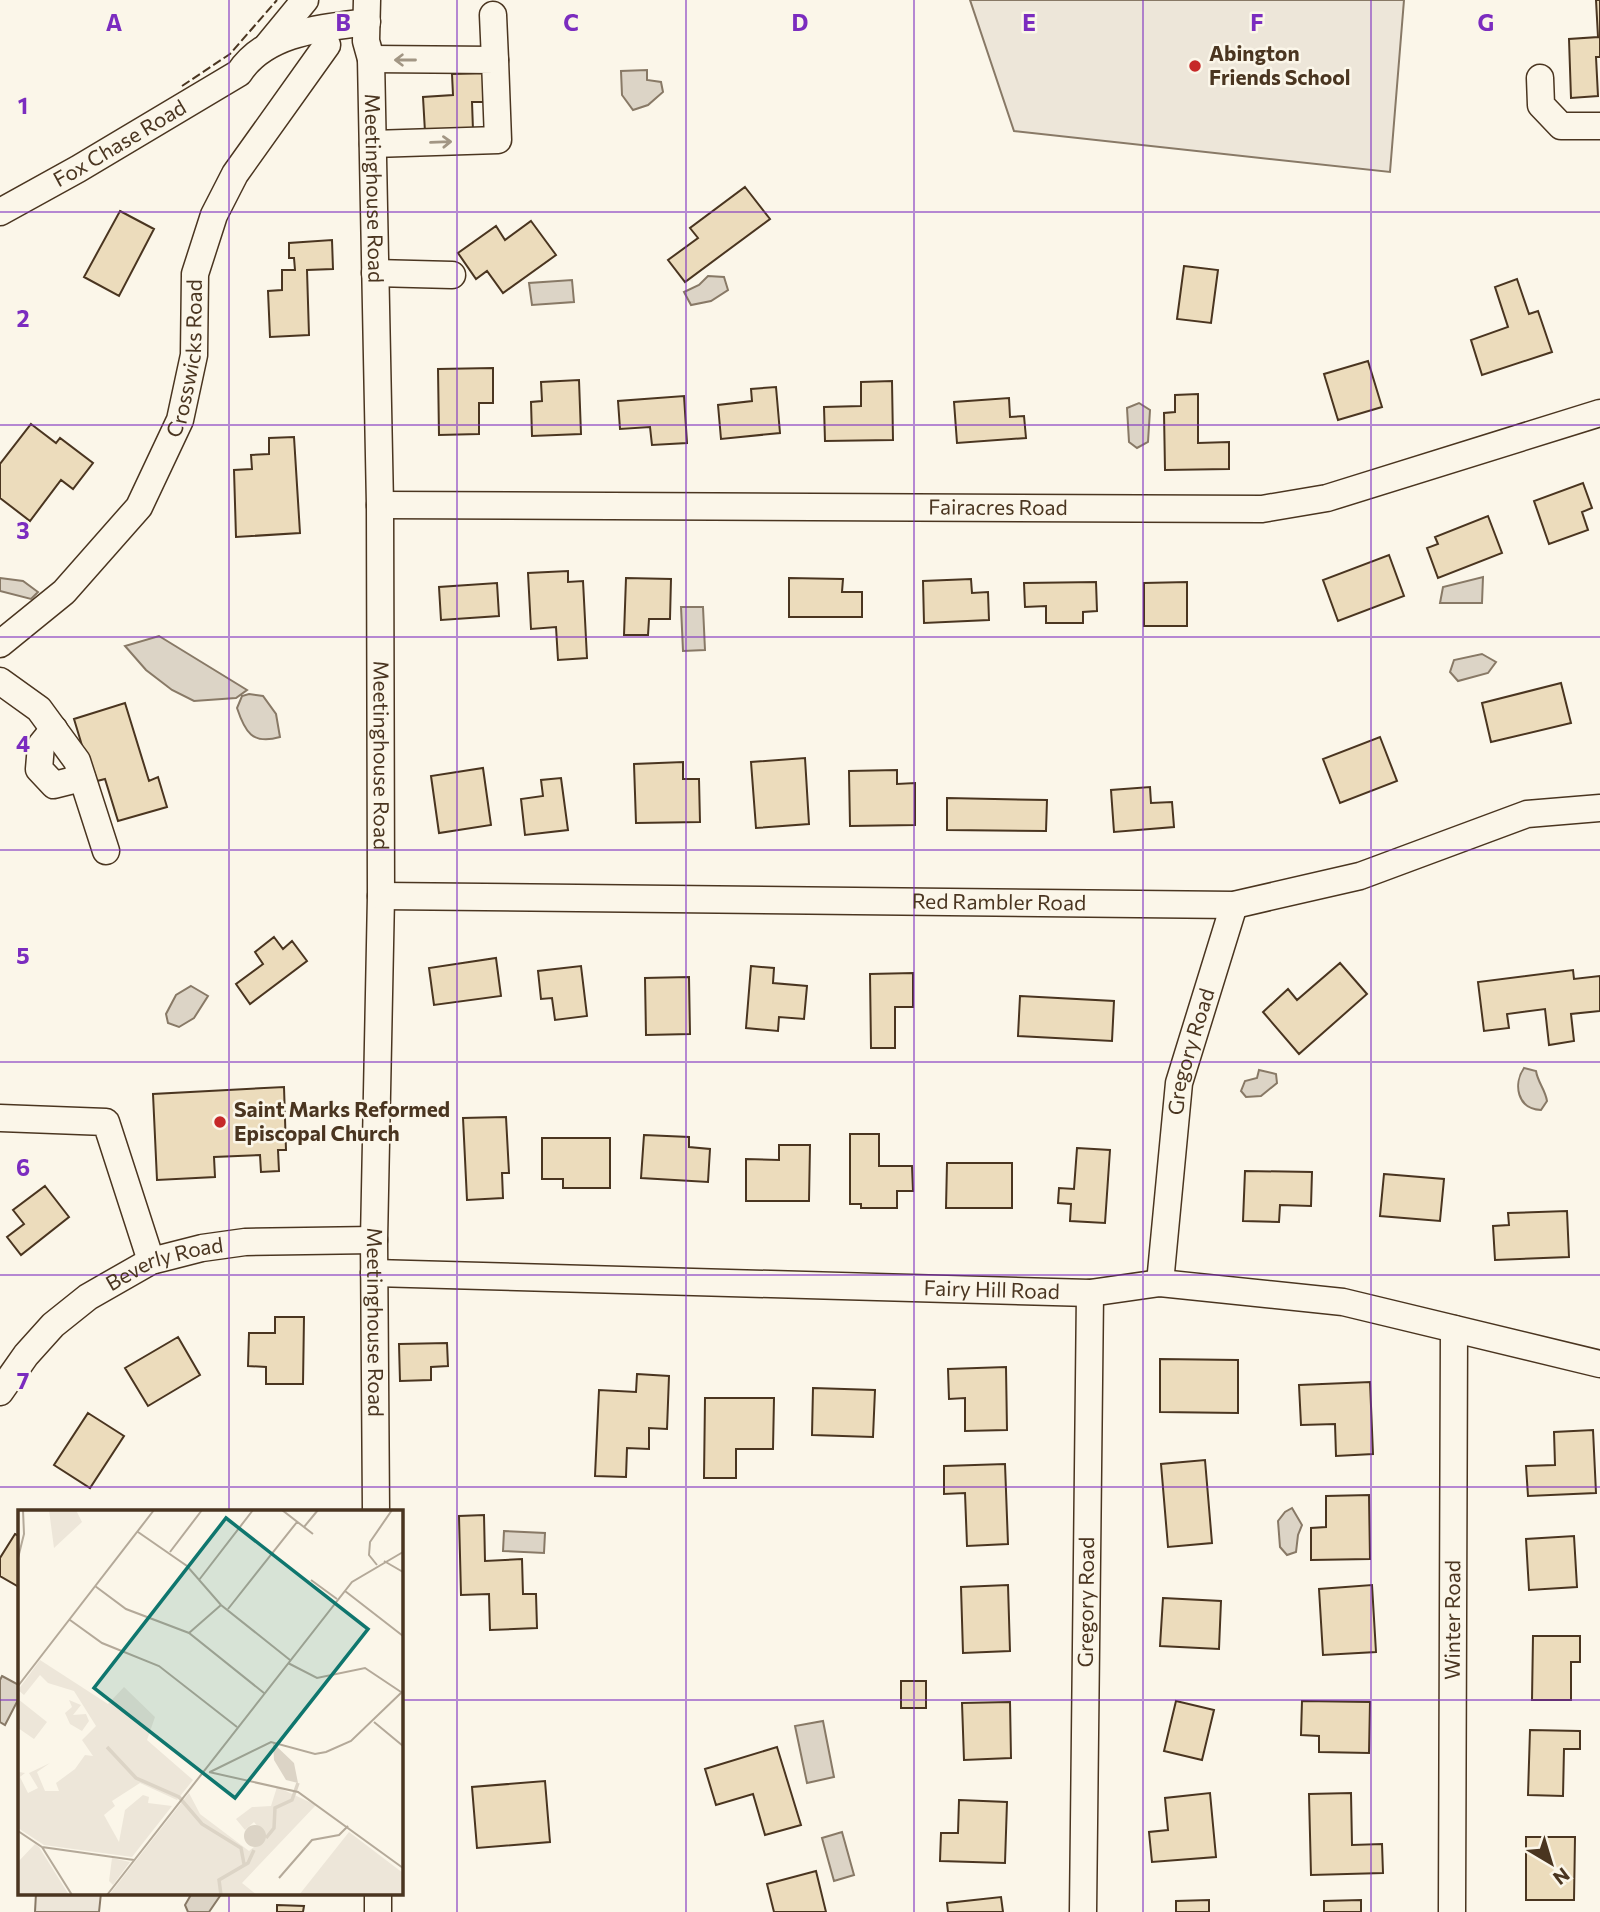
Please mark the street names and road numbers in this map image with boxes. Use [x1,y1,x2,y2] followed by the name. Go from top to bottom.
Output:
[48,93,190,191] street label: Fox Chase Road
[361,93,390,283] street label: Meetinghouse Road
[160,279,206,441] street label: Crosswicks Road
[928,493,1068,519] street label: Fairacres Road
[369,660,395,850] street label: Meetinghouse Road
[912,888,1086,914] street label: Red Rambler Road
[1162,985,1219,1116] street label: Gregory Road
[363,1227,389,1417] street label: Meetinghouse Road
[101,1231,225,1295] street label: Beverly Road
[923,1274,1060,1303] street label: Fairy Hill Road
[1072,1537,1098,1667] street label: Gregory Road
[1439,1560,1464,1680] street label: Winter Road

